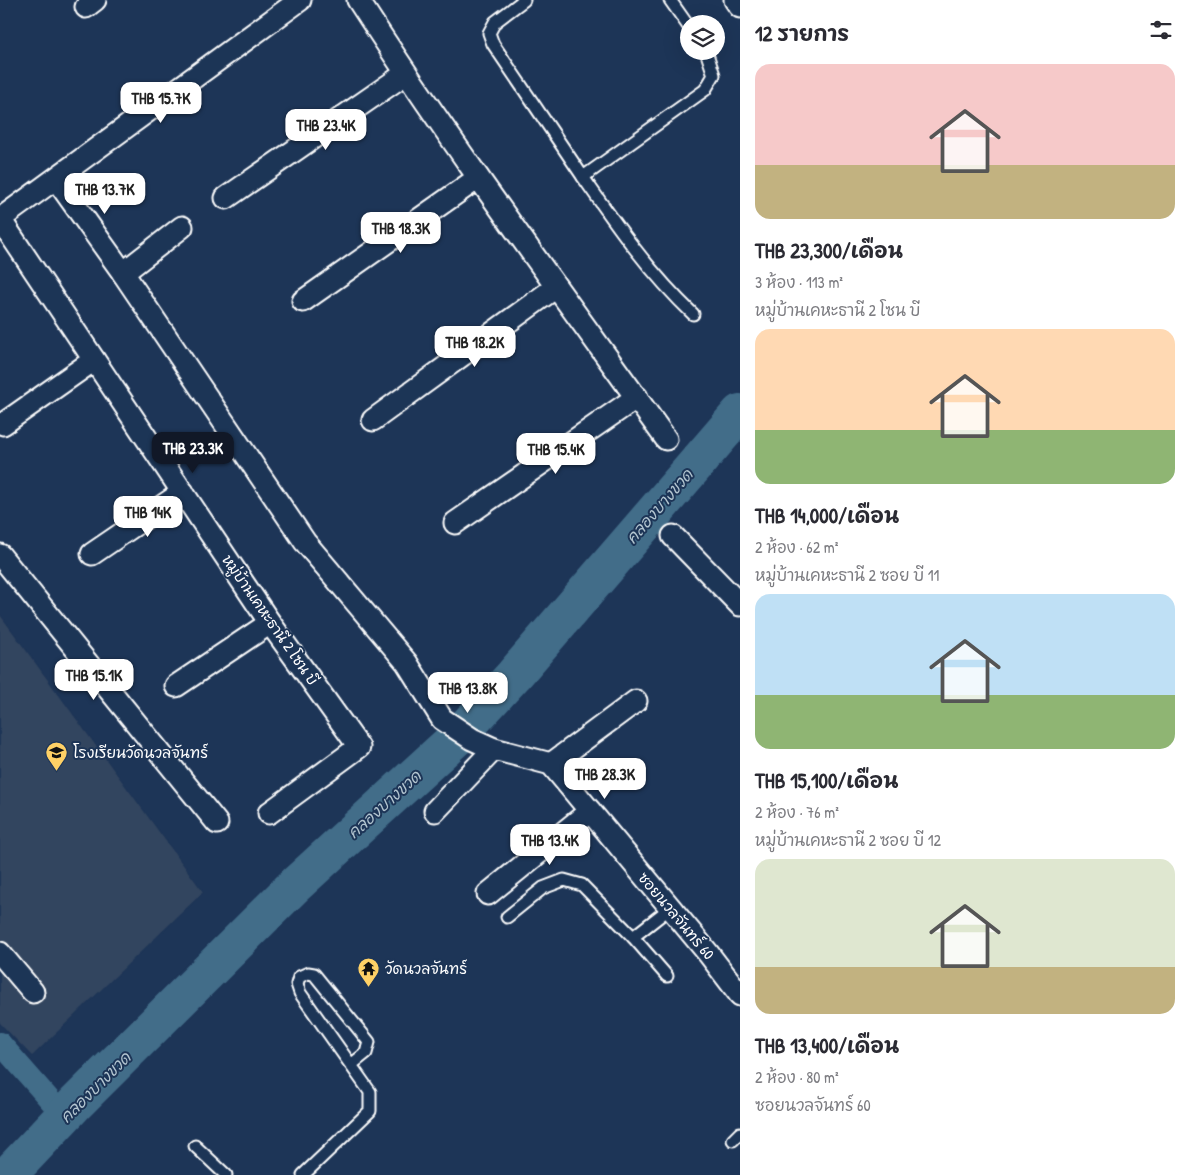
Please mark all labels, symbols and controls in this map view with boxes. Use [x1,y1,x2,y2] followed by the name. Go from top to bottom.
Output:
[680,15,725,60] map controls
[680,15,725,60] button: layers
[1147,16,1175,44] icon: filters
[755,19,849,48] text: 12 รายการ
[104,82,218,124] pin: THB 15.7K
[131,87,191,109] text: THB 15.7K
[920,96,1010,186] icon: home
[269,108,383,151] pin: THB 23.4K
[296,114,356,136] text: THB 23.4K
[48,172,162,215] pin: THB 13.7K
[75,178,135,200] text: THB 13.7K
[344,212,458,254] pin: THB 18.3K
[372,217,430,239] text: THB 18.3K
[755,236,903,265] text: THB 23,300/เดือน
[755,271,843,293] text: 3 ห้อง · 113 m²
[755,299,920,321] text: หมู่บ้านเคหะธานี 2 โซน บี
[418,326,532,368] pin: THB 18.2K
[446,331,504,353] text: THB 18.2K
[920,361,1010,451] icon: home
[136,432,250,474] pin: THB 23.3K
[499,432,613,475] pin: THB 15.4K
[163,437,223,459] text: THB 23.3K
[527,438,585,460] text: THB 15.4K
[620,463,698,548] water label: คลองบางขวด
[102,496,194,538] pin: THB 14K
[125,501,171,523] text: THB 14K
[755,501,899,530] text: THB 14,000/เดือน
[755,536,838,558] text: 2 ห้อง · 62 m²
[217,550,324,690] street label: หมู่บ้านเคหะธานี 2 โซน บี
[755,564,939,586] text: หมู่บ้านเคหะธานี 2 ซอย บี 11
[920,626,1010,716] icon: home
[37,658,151,701] pin: THB 15.1K
[66,664,122,686] text: THB 15.1K
[411,672,525,714] pin: THB 13.8K
[439,677,497,699] text: THB 13.8K
[45,741,69,772] school or university icon: โรงเรียนวัดนวลจันทร์
[73,742,209,763] place label: โรงเรียนวัดนวลจันทร์
[548,758,662,800] pin: THB 28.3K
[575,763,635,785] text: THB 28.3K
[342,764,426,843] water label: คลองบางขวด
[755,766,898,795] text: THB 15,100/เดือน
[755,801,839,823] text: 2 ห้อง · 76 m²
[493,824,607,866] pin: THB 13.4K
[521,829,579,851] text: THB 13.4K
[755,829,941,851] text: หมู่บ้านเคหะธานี 2 ซอย บี 12
[633,867,719,964] street label: ซอยนวลจันทร์ 60
[920,891,1010,981] icon: home
[357,957,381,988] temple icon: วัดนวลจันทร์
[385,958,468,979] place label: วัดนวลจันทร์
[755,1031,899,1060] text: THB 13,400/เดือน
[55,1046,136,1127] water label: คลองบางขวด
[755,1066,839,1088] text: 2 ห้อง · 80 m²
[755,1094,871,1116] text: ซอยนวลจันทร์ 60

